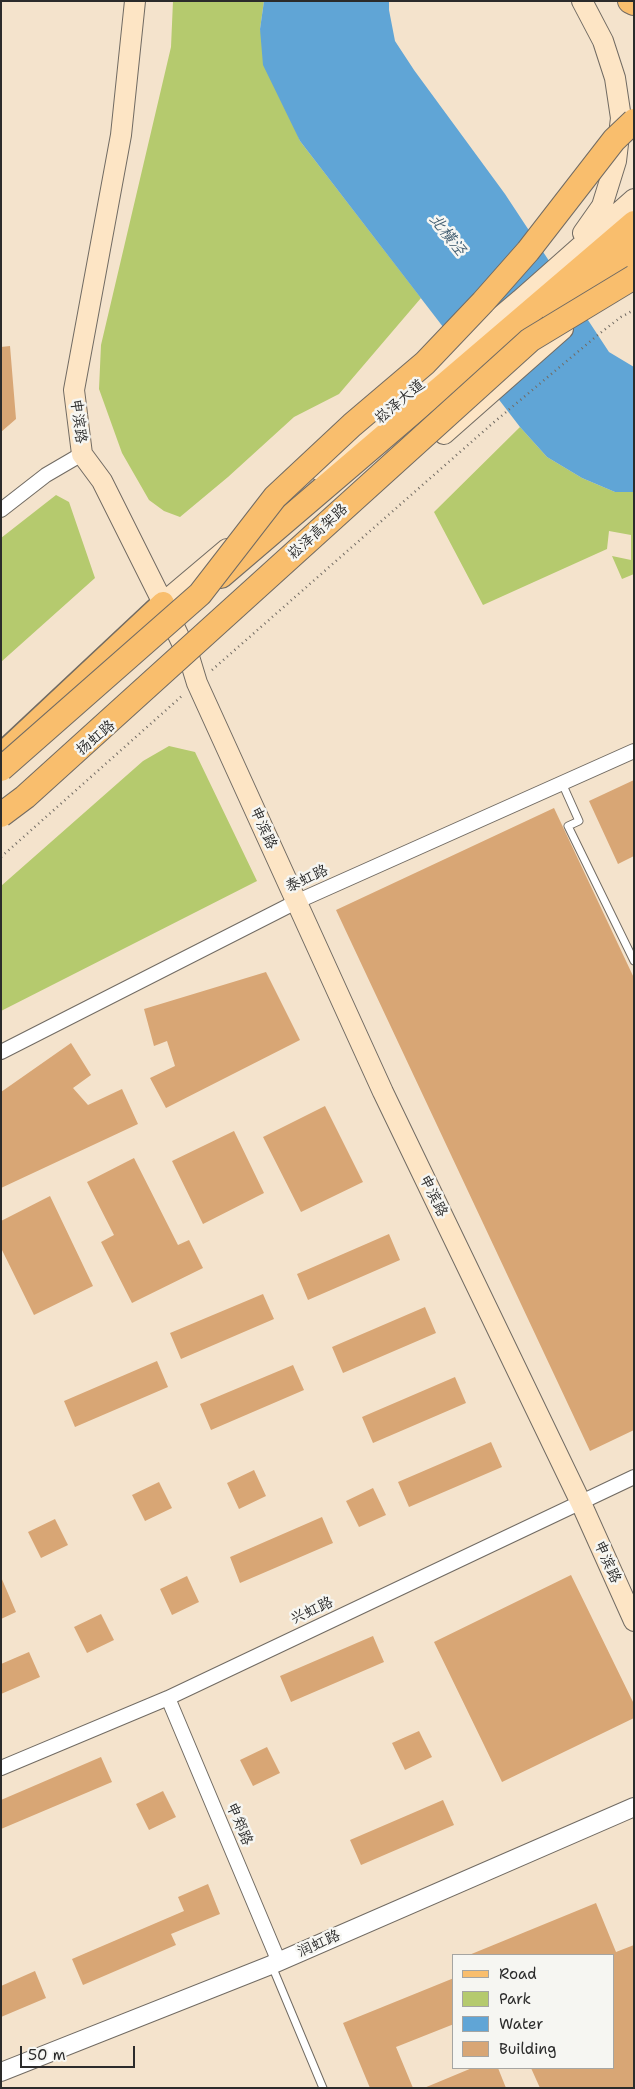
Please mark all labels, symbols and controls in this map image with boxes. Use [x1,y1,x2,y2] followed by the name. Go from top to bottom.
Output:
[425,210,469,260] water label: 北横泾
[371,376,429,428] street label: 崧泽大道
[66,398,90,444] street label: 申滨路
[284,500,352,564] street label: 崧泽高架路
[73,717,119,759] street label: 扬虹路
[246,804,280,852] street label: 申滨路
[283,861,331,897] street label: 泰虹路
[415,1172,451,1220] street label: 申滨路
[590,1538,624,1586] street label: 申滨路
[288,1593,336,1629] street label: 兴虹路
[222,1800,256,1848] street label: 申郑路
[295,1927,343,1961] street label: 润虹路
[452,1954,615,2069] legend
[499,1964,537,1984] text: Road
[499,1989,531,2009] text: Park
[499,2014,543,2034] text: Water
[22,2036,138,2068] scale bar
[499,2039,556,2059] text: Building
[28,2045,66,2065] text: 50 m

